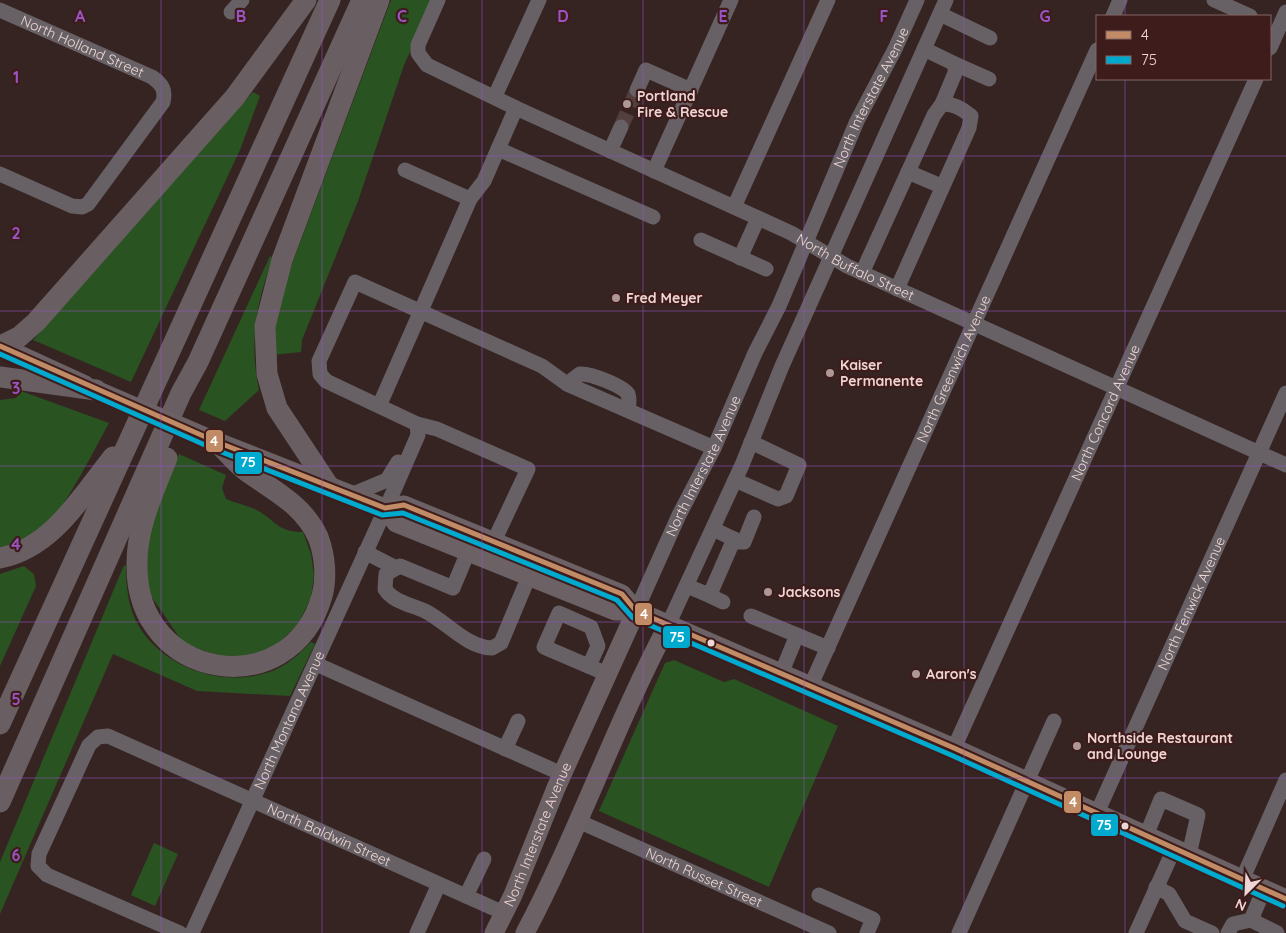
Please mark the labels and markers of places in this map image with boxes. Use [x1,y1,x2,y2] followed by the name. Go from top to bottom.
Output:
[637,87,728,121] place label: Portland Fire & Rescue
[621,98,633,110] marker: Portland Fire & Rescue
[626,289,703,307] place label: Fred Meyer
[610,292,622,304] marker: Fred Meyer
[840,356,923,390] place label: Kaiser Permanente
[824,367,836,379] marker: Kaiser Permanente
[778,583,841,601] place label: Jacksons
[762,586,774,598] marker: Jacksons
[706,638,716,648] unlabelled marker
[926,665,977,683] place label: Aaron's
[910,668,922,680] marker: Aaron's
[1087,729,1233,763] place label: Northside Restaurant and Lounge
[1071,740,1083,752] marker: Northside Restaurant and Lounge
[1120,821,1130,831] unlabelled marker

